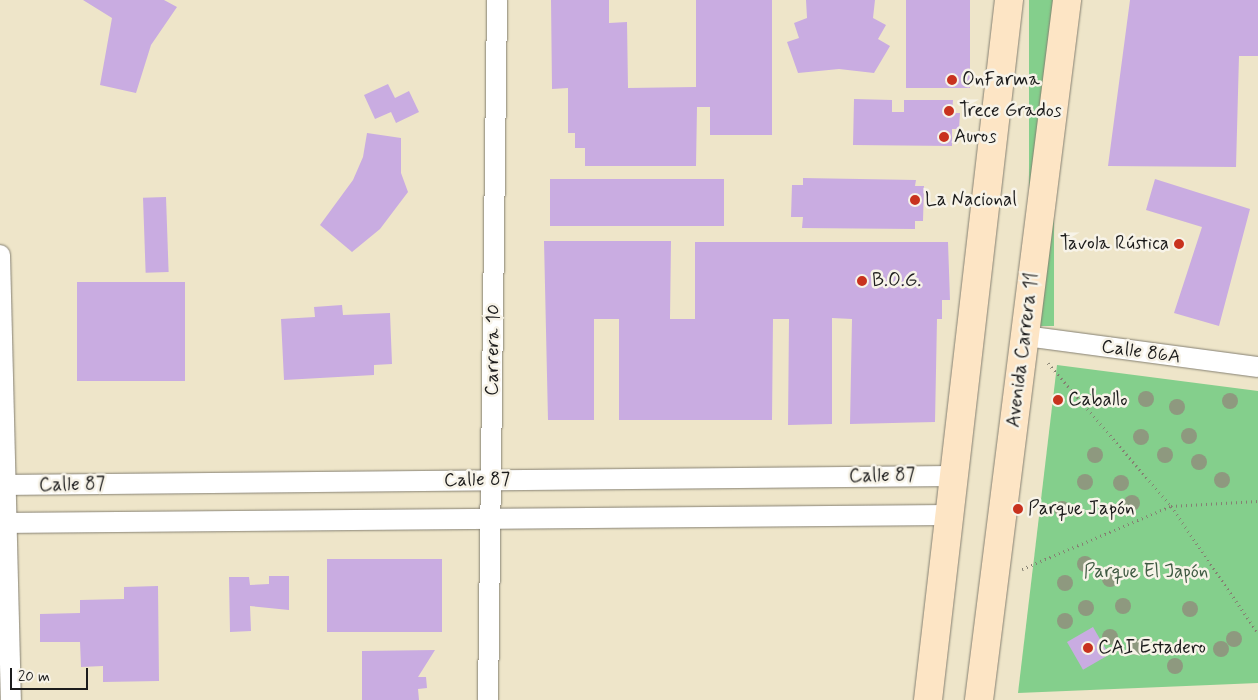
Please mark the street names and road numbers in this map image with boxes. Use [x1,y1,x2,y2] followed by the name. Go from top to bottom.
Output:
[1002,270,1044,430] street label: Avenida Carrera 11
[481,304,505,396] street label: Carrera 10
[1100,335,1182,369] street label: Calle 86A
[849,464,915,488] street label: Calle 87
[444,468,510,492] street label: Calle 87
[39,473,105,497] street label: Calle 87

